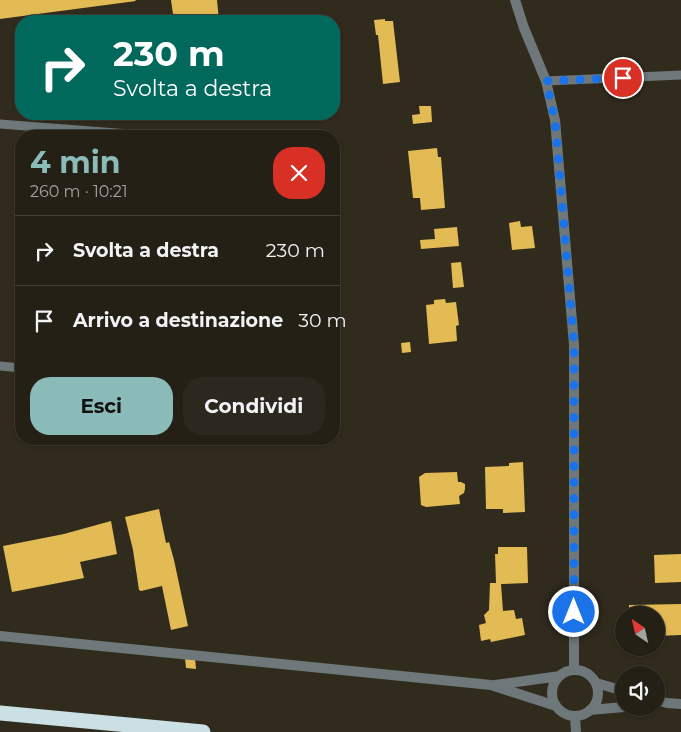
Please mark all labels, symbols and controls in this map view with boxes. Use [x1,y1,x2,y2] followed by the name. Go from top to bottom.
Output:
[113,32,225,75] text: 230 m
[30,35,95,100] icon: right
[602,57,644,99] pin
[609,64,637,92] icon: arrive
[113,75,272,102] text: Svolta a destra
[30,144,120,181] text: 4 min
[273,147,325,199] button: close
[30,182,128,201] text: 260 m · 10:21
[30,237,58,265] icon: right
[73,239,219,262] text: Svolta a destra
[266,239,325,262] text: 230 m
[30,307,58,335] icon: arrive
[73,309,283,332] text: Arrivo a destinazione
[298,309,347,332] text: 30 m
[30,377,173,435] button: Esci
[183,377,325,435] button: Condividi
[547,585,599,637] position arrow
[615,606,665,656] north arrow
[615,606,665,716] map controls
[615,666,665,716] button: sound

